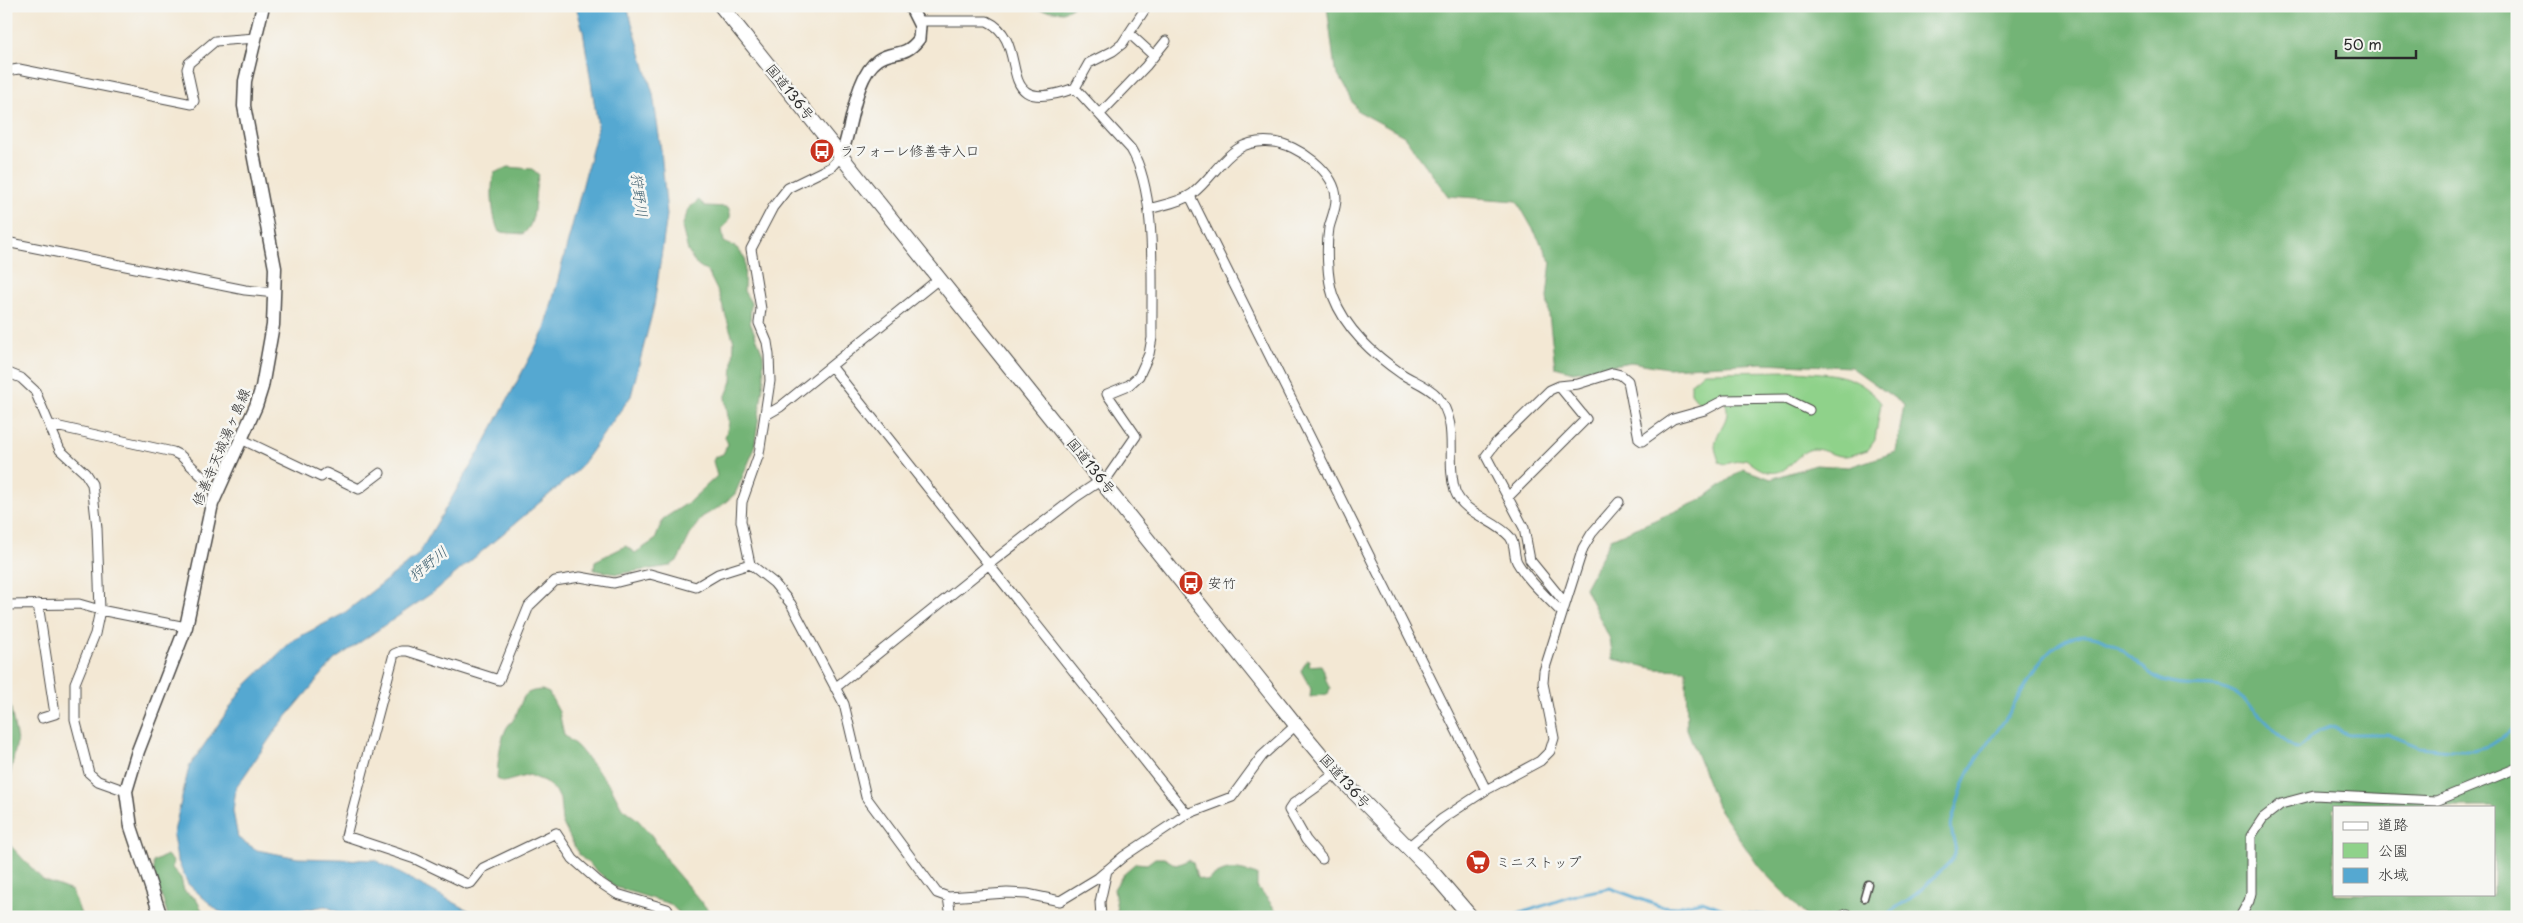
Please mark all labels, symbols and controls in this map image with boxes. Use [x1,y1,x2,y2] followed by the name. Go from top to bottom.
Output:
[2336,28,2416,60] scale bar
[2343,32,2382,55] text: 50 m
[761,59,820,124] street label: 国道136号
[809,138,835,164] bus stop icon: ラフォーレ修善寺入口
[840,140,979,161] place label: ラフォーレ修善寺入口
[626,171,655,219] water label: 狩野川
[186,385,255,509] street label: 修善寺天城湯ヶ島線
[1062,433,1121,498] street label: 国道136号
[402,540,452,586] water label: 狩野川
[1178,570,1204,596] bus stop icon: 安竹
[1208,572,1236,593] place label: 安竹
[1315,749,1376,813] street label: 国道136号
[2333,806,2496,896] legend
[2378,812,2408,835] text: 道路
[2378,838,2408,861] text: 公園
[1465,849,1491,875] supermarket icon: ミニストップ
[1496,851,1581,872] place label: ミニストップ
[2378,862,2408,885] text: 水域

